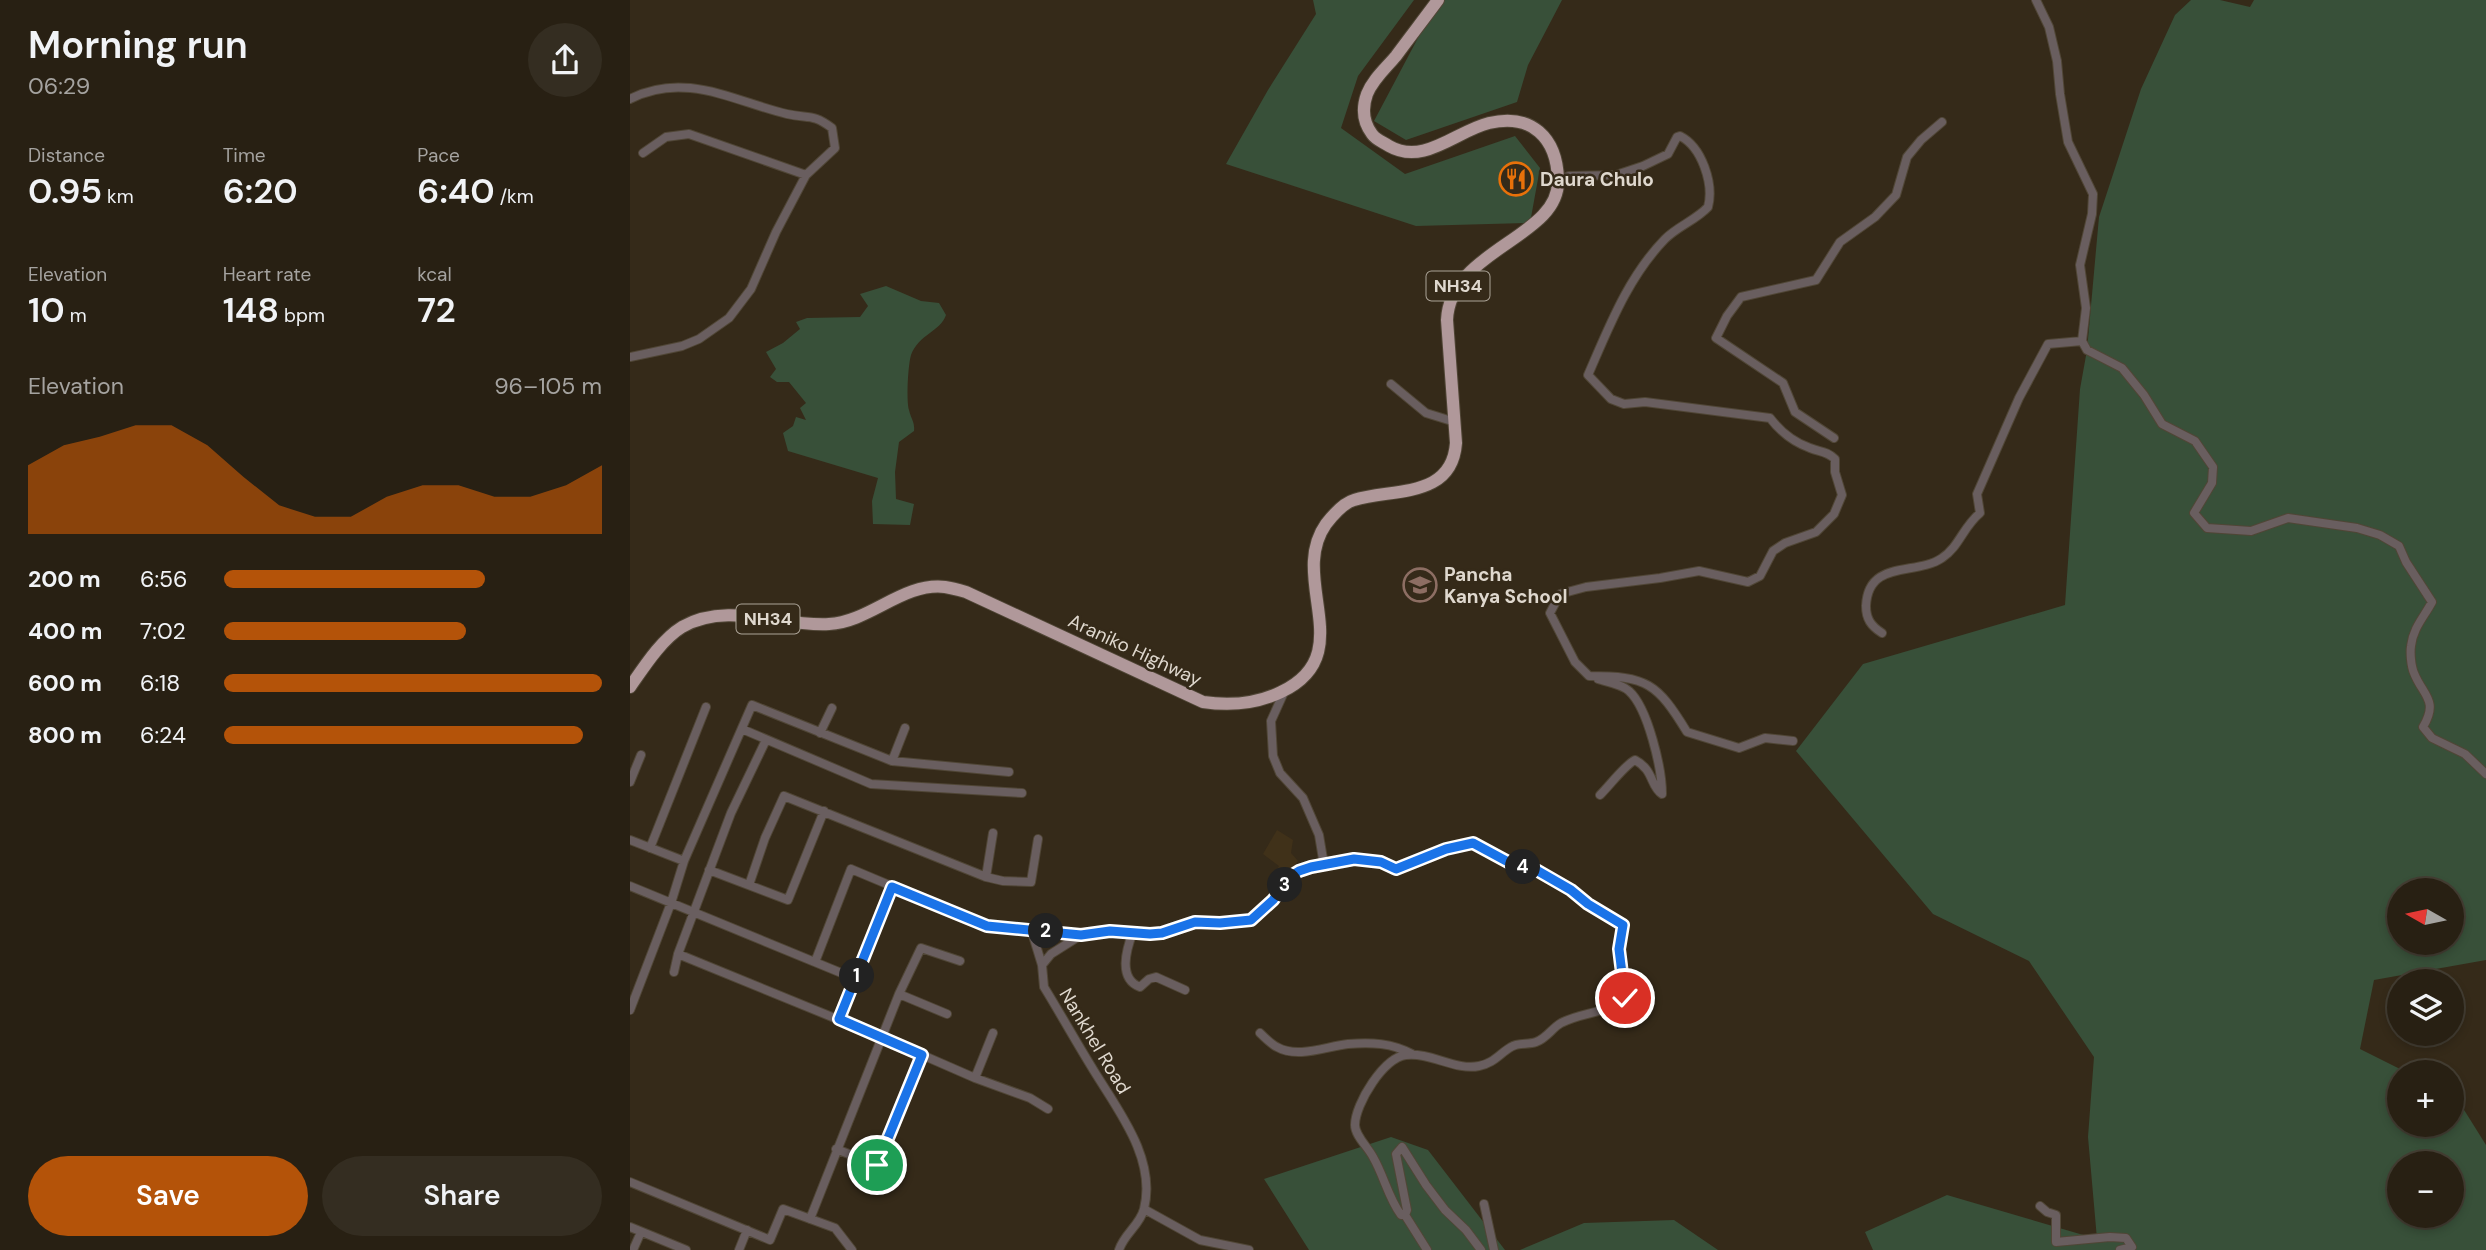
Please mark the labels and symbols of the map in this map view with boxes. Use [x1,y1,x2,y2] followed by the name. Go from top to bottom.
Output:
[1497,160,1535,198] restaurant icon: Daura Chulo
[1540,167,1654,192] place label: Daura Chulo
[1426,272,1490,300] road number: NH34
[1444,562,1568,609] place label: Pancha Kanya School
[1401,566,1439,604] school or university icon: Pancha Kanya School
[736,604,800,634] road number: NH34
[1064,608,1206,692] street label: Araniko Highway
[1506,850,1540,884] pin: 4
[1268,868,1302,903] pin: 3
[2387,878,2464,956] north arrow
[1028,914,1064,948] pin: 2
[840,958,874,993] pin: 1
[1595,968,1655,1028] pin
[1054,983,1136,1099] street label: Nankhel Road
[847,1135,907,1195] pin

